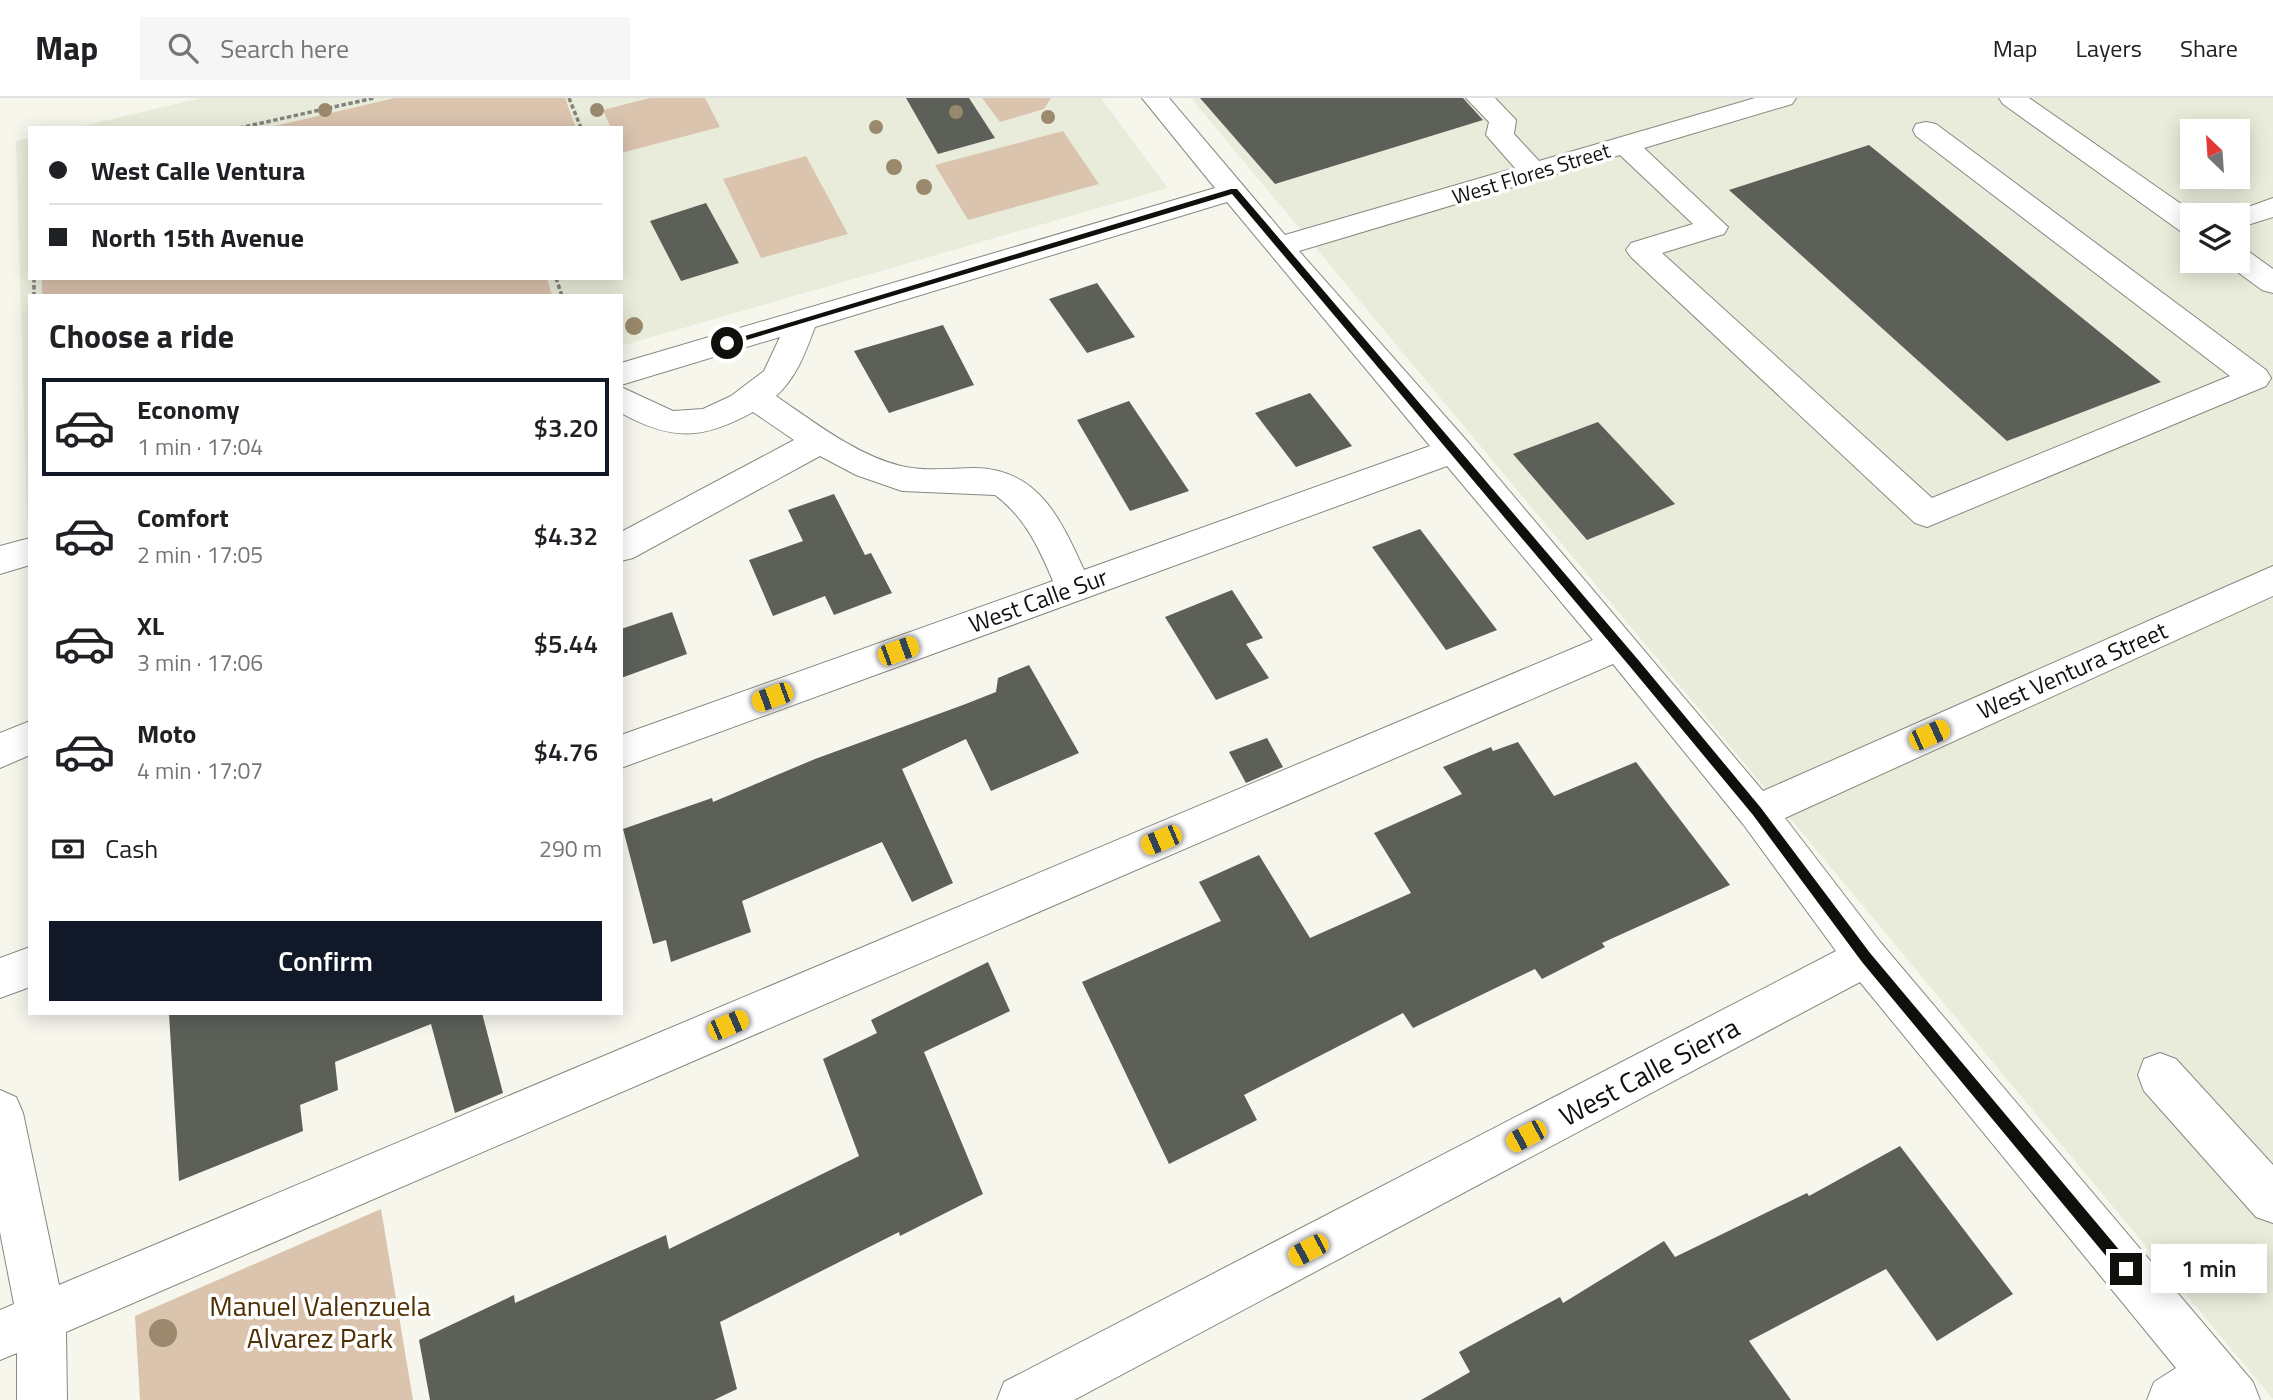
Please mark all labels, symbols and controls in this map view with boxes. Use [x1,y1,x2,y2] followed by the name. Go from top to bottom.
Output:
[140,17,630,80] search box
[35,23,98,73] text: Map
[164,29,202,67] icon: search
[220,29,349,68] text: Search here
[1993,30,2038,66] text: Map
[2076,30,2142,66] text: Layers
[2180,30,2238,66] text: Share
[2180,119,2250,189] north arrow
[2180,119,2250,273] map controls
[1448,134,1615,212] street label: West Flores Street
[91,151,305,190] text: West Calle Ventura
[2180,203,2250,273] button: layers
[91,218,304,257] text: North 15th Avenue
[49,312,234,360] text: Choose a ride
[711,327,743,359] route start
[137,390,239,429] text: Economy
[53,396,116,459] icon: car
[534,408,598,447] text: $3.20
[137,429,263,464] text: 1 min · 17:04
[137,498,229,537] text: Comfort
[53,504,116,567] icon: car
[534,516,598,555] text: $4.32
[137,537,263,572] text: 2 min · 17:05
[964,558,1112,642] street label: West Calle Sur
[137,606,164,645] text: XL
[53,612,116,675] icon: car
[1971,612,2173,728] street label: West Ventura Street
[534,624,598,663] text: $5.44
[875,634,922,668] car
[137,645,263,680] text: 3 min · 17:06
[749,680,796,714] car
[137,714,196,753] text: Moto
[1906,717,1953,753] car
[53,720,116,783] icon: car
[534,732,598,771] text: $4.76
[137,753,263,788] text: 4 min · 17:07
[1138,822,1185,858] car
[105,829,158,868] text: Cash
[49,830,87,868] icon: cash
[539,831,602,866] text: 290 m
[49,921,602,1001] button: Confirm
[1551,1005,1747,1137] street label: West Calle Sierra
[705,1007,752,1043] car
[1503,1117,1550,1155] car
[1285,1231,1332,1269] car
[2150,1244,2266,1294] callout: 1 min
[2181,1251,2237,1286] text: 1 min
[2110,1253,2142,1285] route end
[209,1284,431,1359] park label: Manuel Valenzuela Alvarez Park

